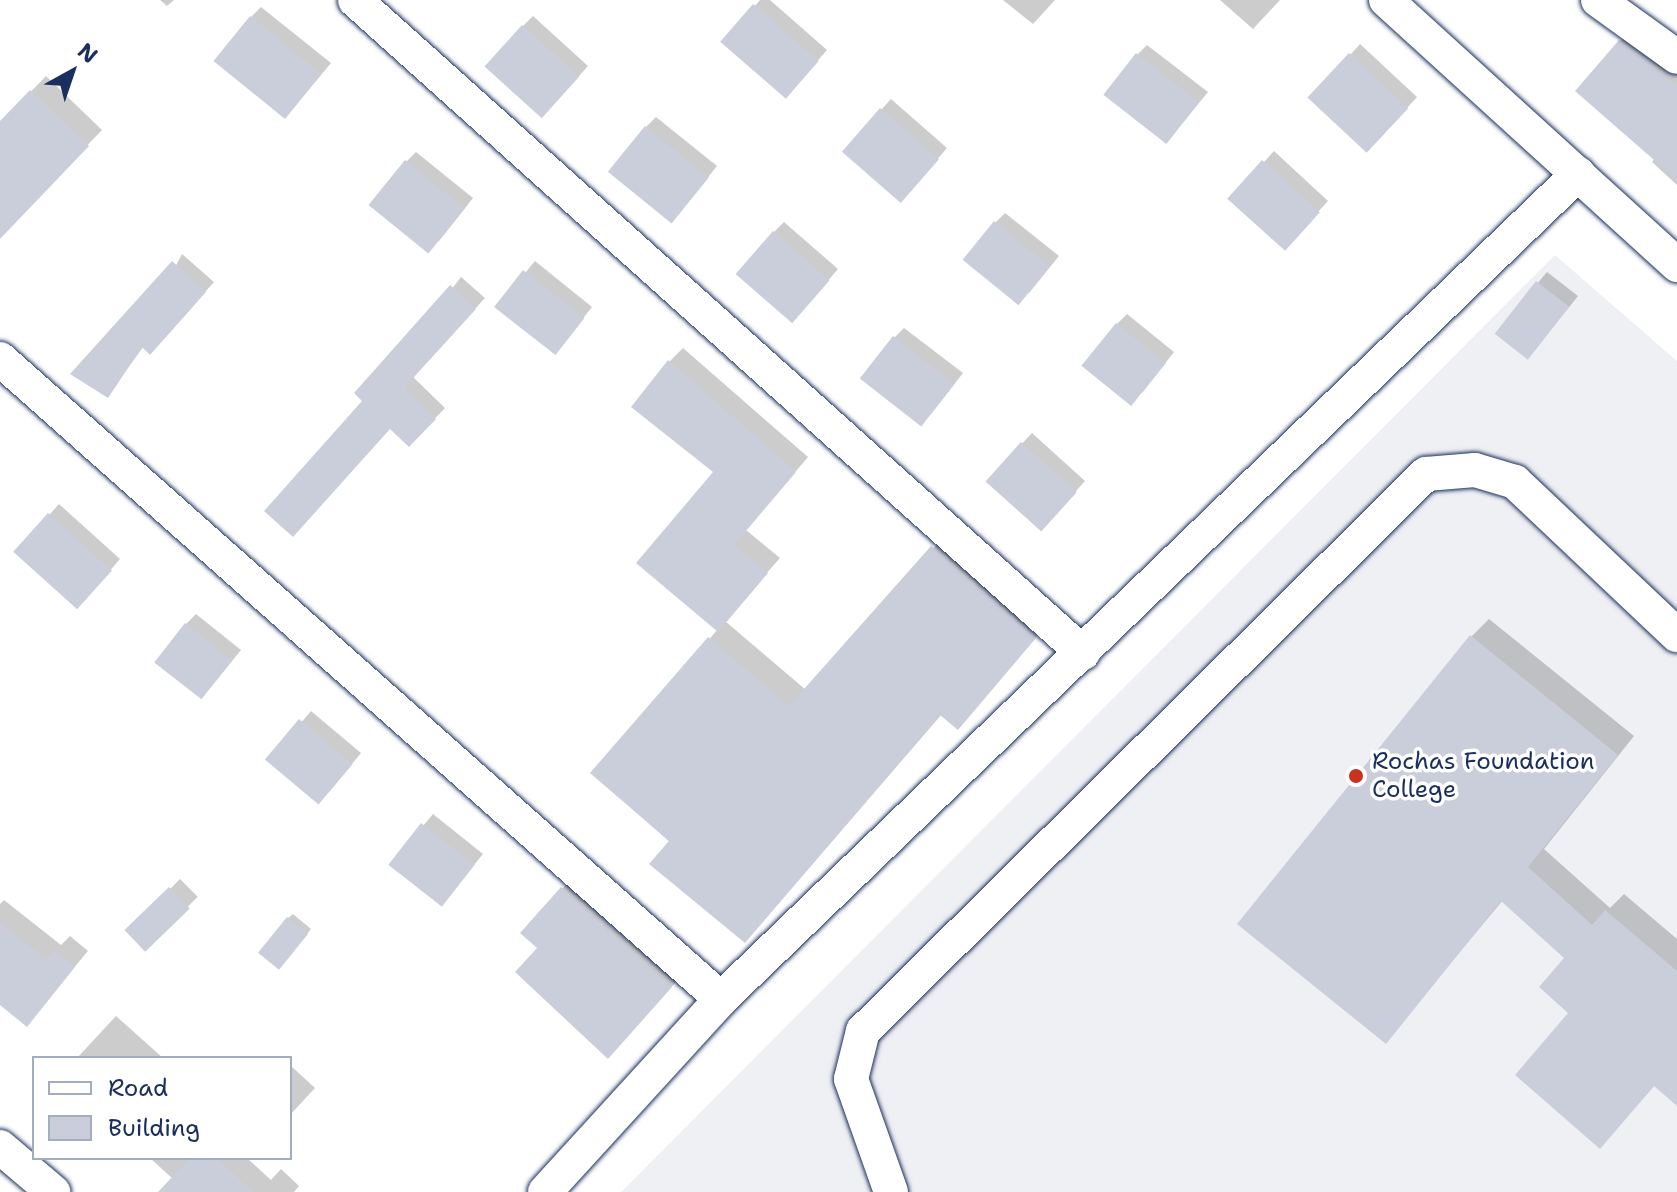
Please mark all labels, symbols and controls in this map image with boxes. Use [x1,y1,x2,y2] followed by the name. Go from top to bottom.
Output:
[32,32,112,112] north arrow
[72,37,104,70] text: N
[1372,748,1595,804] place label: Rochas Foundation College
[1347,767,1365,785] marker: Rochas Foundation College
[32,1056,292,1160] legend
[108,1072,168,1104] text: Road
[108,1112,200,1144] text: Building

